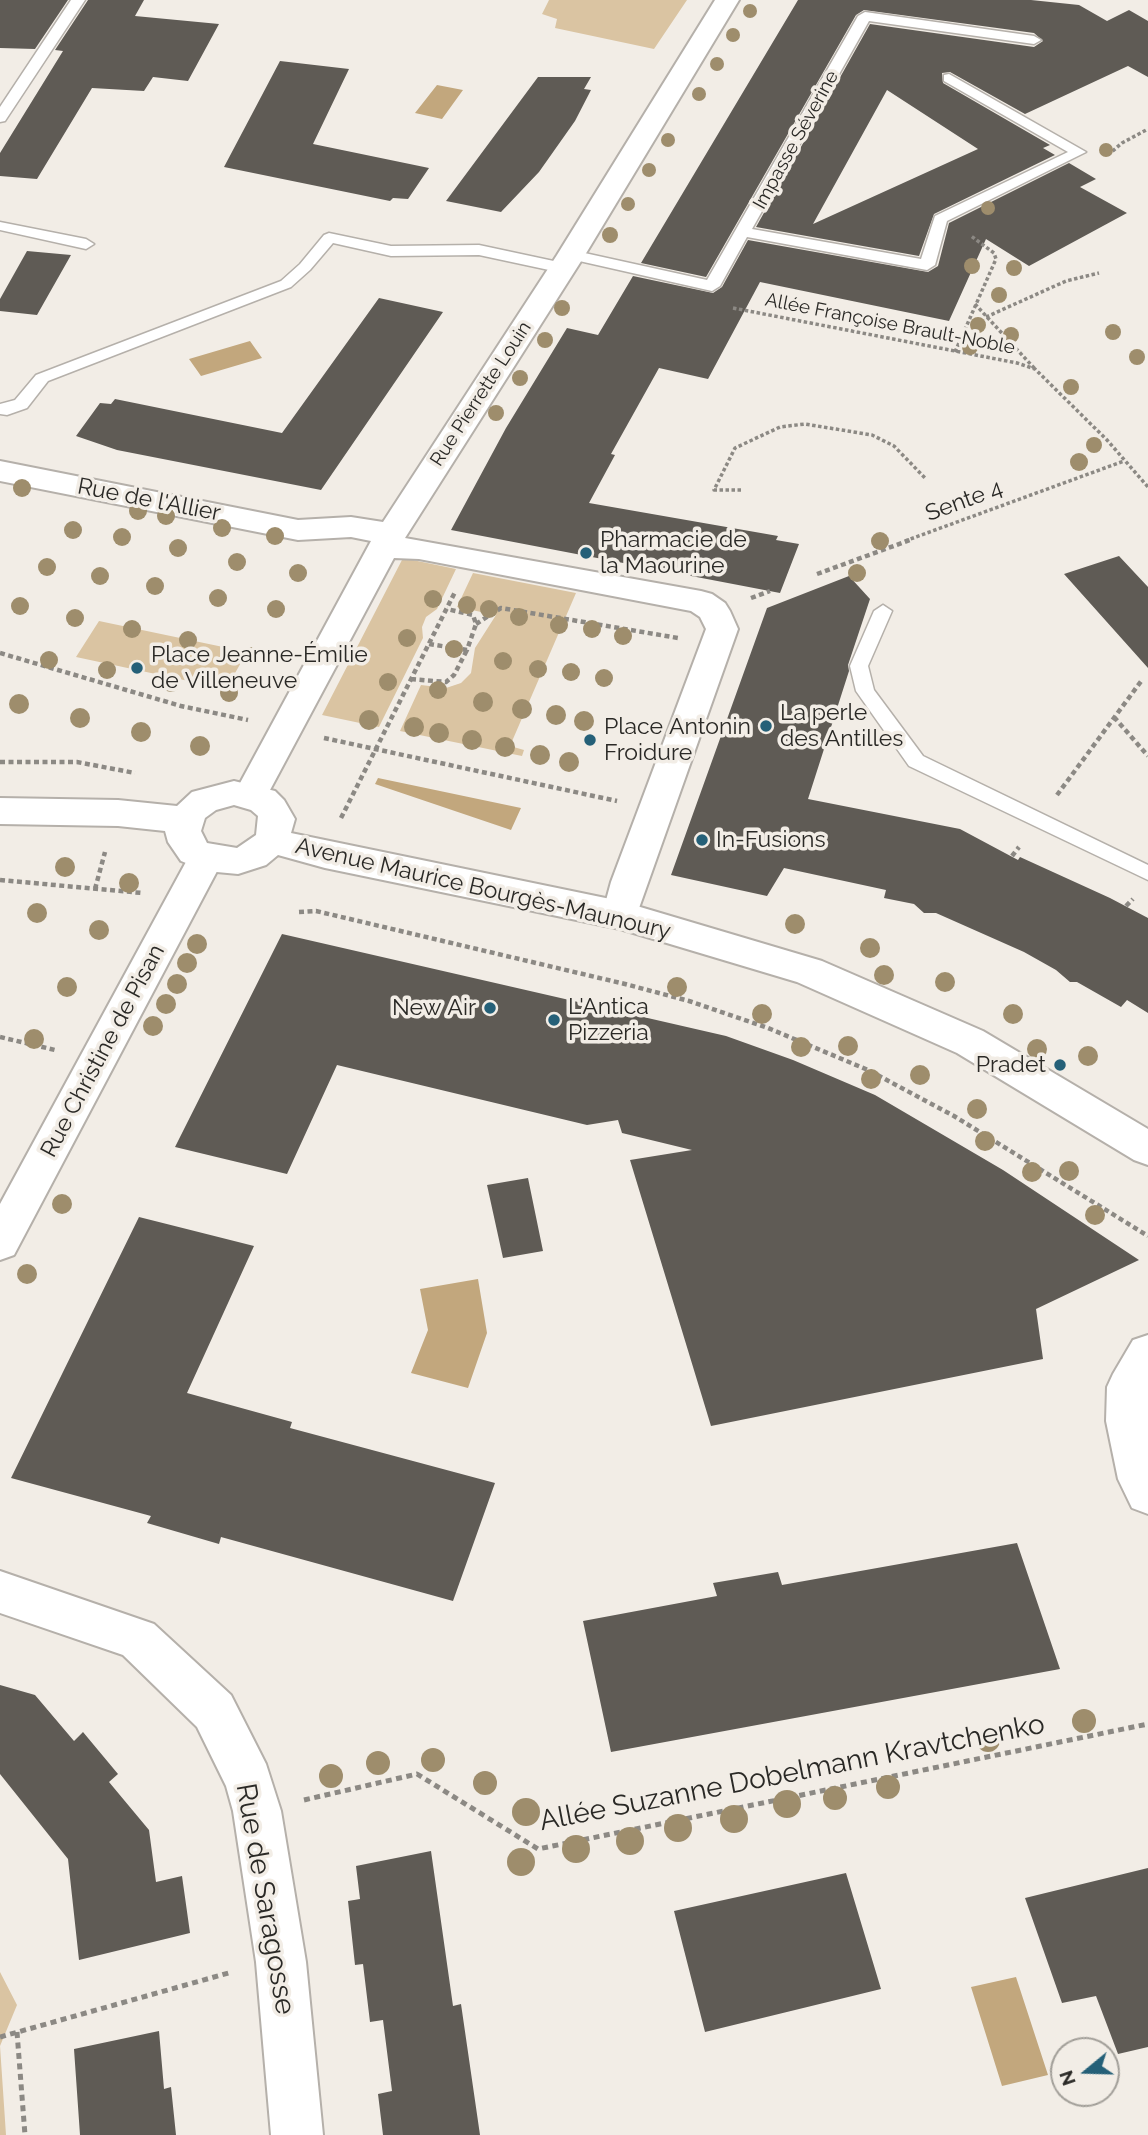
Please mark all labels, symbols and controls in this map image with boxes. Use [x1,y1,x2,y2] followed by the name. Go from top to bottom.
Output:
[748,67,844,213] street label: Impasse Séverine
[763,289,1017,359] street label: Allée Françoise Brault-Noble
[426,317,536,471] street label: Rue Pierrette Louin
[75,473,223,527] street label: Rue de l'Allier
[922,474,1006,528] street label: Sente 4
[600,526,747,580] place label: Pharmacie de la Maourine
[578,545,594,561] marker: Pharmacie de la Maourine
[151,641,368,695] place label: Place Jeanne-Émilie de Villeneuve
[129,660,145,676] marker: Place Jeanne-Émilie de Villeneuve
[780,699,903,753] place label: La perle des Antilles
[604,713,751,767] place label: Place Antonin Froidure
[758,718,774,734] marker: La perle des Antilles
[582,732,598,748] marker: Place Antonin Froidure
[716,826,826,854] place label: In-Fusions
[293,832,673,946] street label: Avenue Maurice Bourgès-Maunoury
[694,832,710,848] marker: In-Fusions
[35,940,171,1162] street label: Rue Christine de Pisan
[568,993,649,1047] place label: L'Antica Pizzeria
[392,994,476,1022] place label: New Air
[482,1000,498,1016] marker: New Air
[546,1012,562,1028] marker: L'Antica Pizzeria
[976,1051,1046,1079] place label: Pradet
[1052,1057,1068,1073] marker: Pradet
[537,1708,1047,1838] street label: Allée Suzanne Dobelmann Kravtchenko
[228,1781,302,2017] street label: Rue de Saragosse
[1050,2037,1120,2107] north arrow
[1054,2068,1080,2089] text: N

